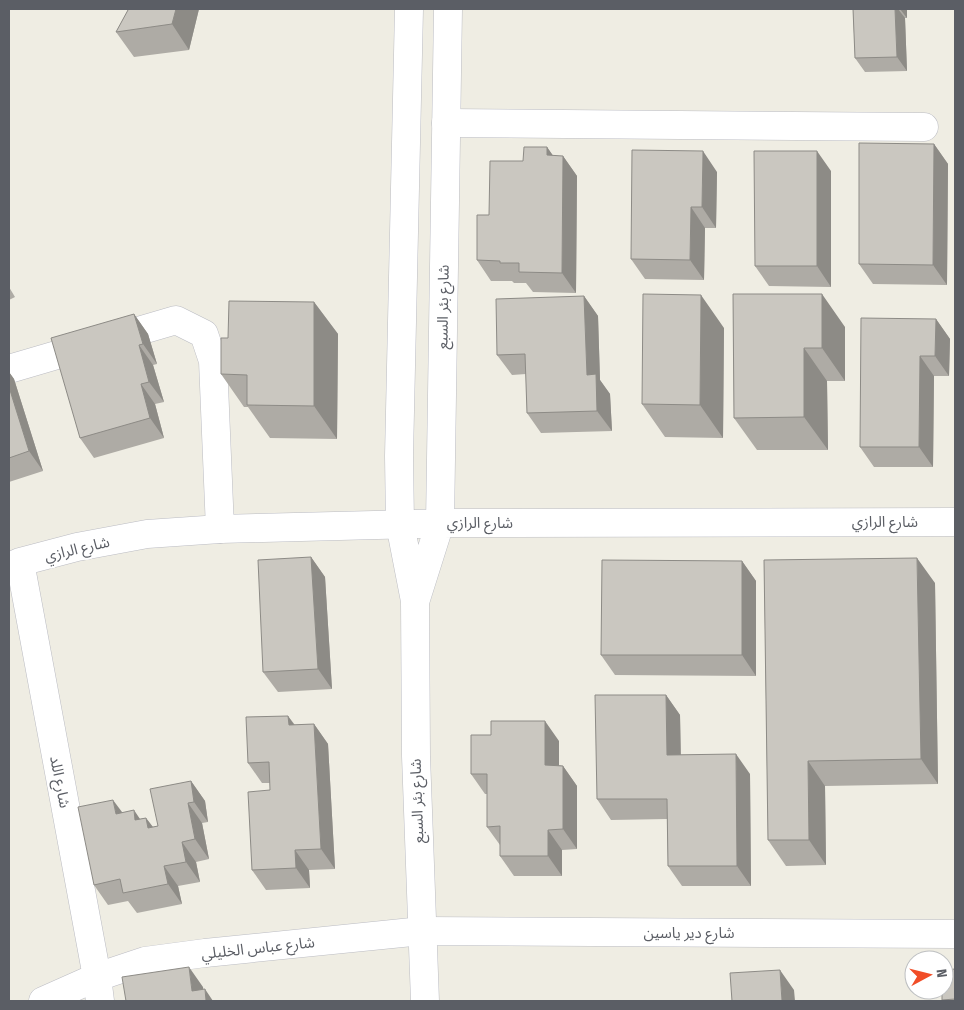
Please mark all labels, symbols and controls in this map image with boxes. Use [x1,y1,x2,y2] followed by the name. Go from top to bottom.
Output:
[433,264,456,350] street label: شارع بئر السبع
[852,513,918,534] street label: شارع الرازي
[447,514,513,535] street label: شارع الرازي
[43,533,112,568] street label: شارع الرازي
[43,754,74,810] street label: شارع اللد
[407,758,430,844] street label: شارع بئر السبع
[643,924,735,945] street label: شارع دير ياسين
[200,933,316,966] street label: شارع عباس الخليلي
[904,950,954,1000] north arrow
[932,968,950,979] text: N

